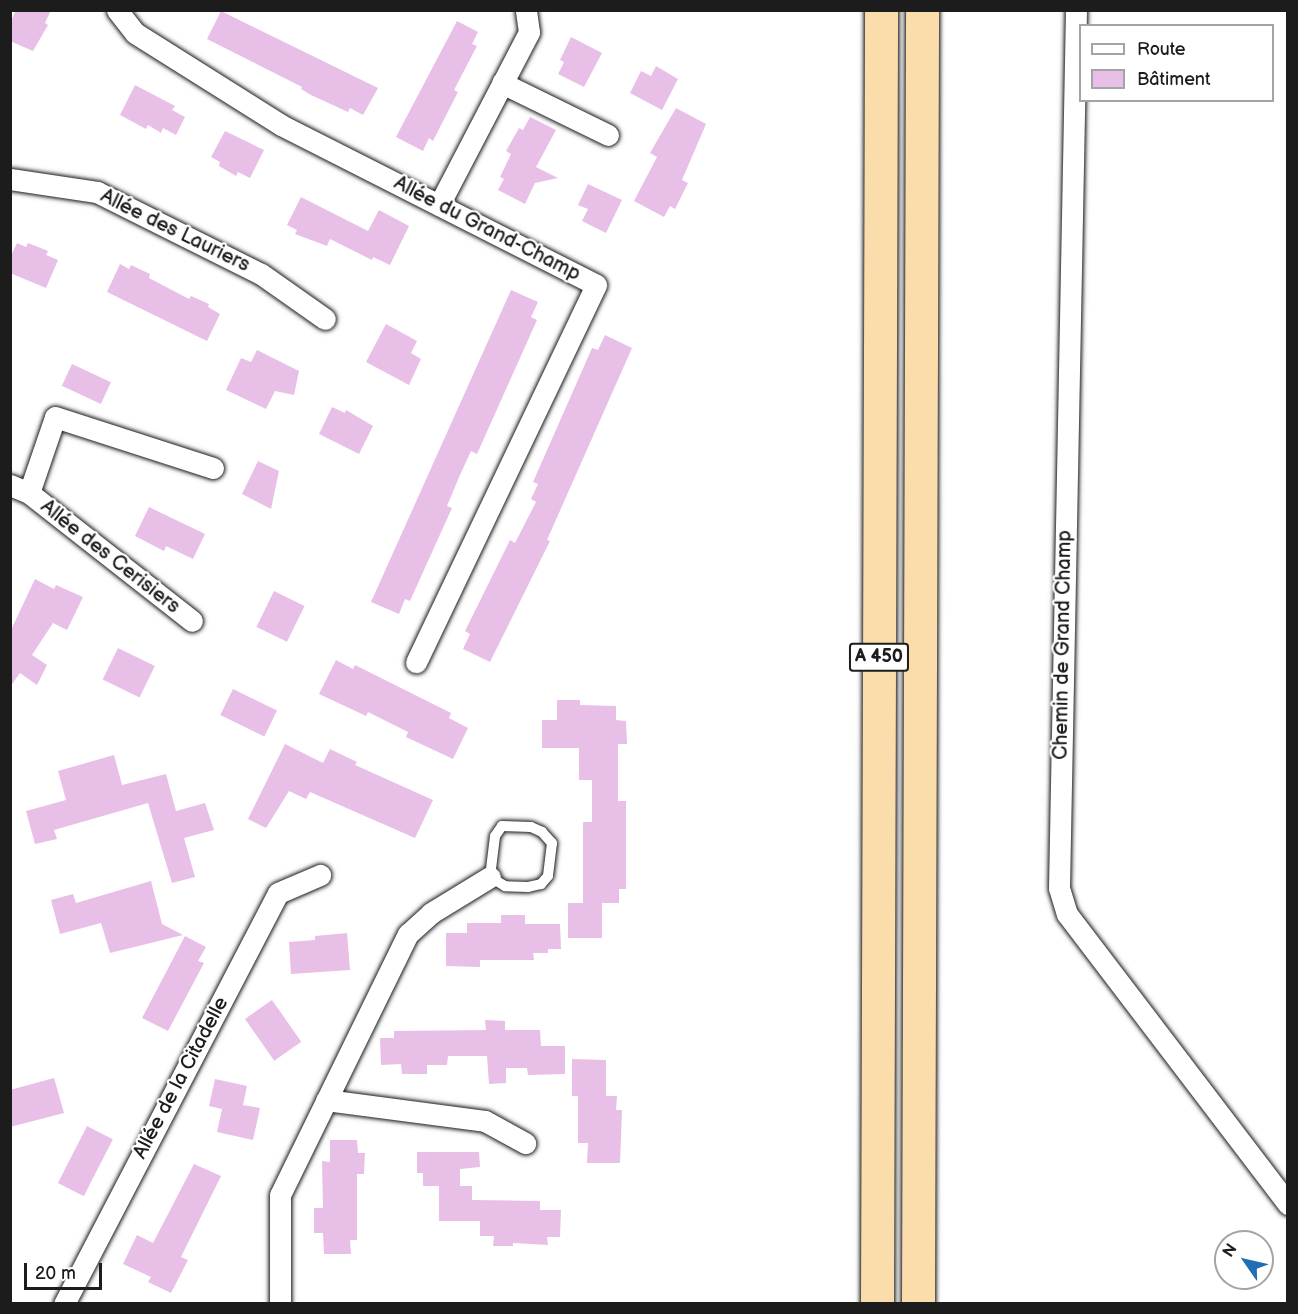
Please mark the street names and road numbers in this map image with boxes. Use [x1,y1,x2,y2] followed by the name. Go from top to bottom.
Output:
[390,171,584,287] street label: Allée du Grand-Champ
[96,184,254,278] street label: Allée des Lauriers
[35,495,185,619] street label: Allée des Cerisiers
[1049,530,1077,760] street label: Chemin de Grand Champ
[848,642,910,672] road number: A 450
[128,993,234,1163] street label: Allée de la Citadelle

